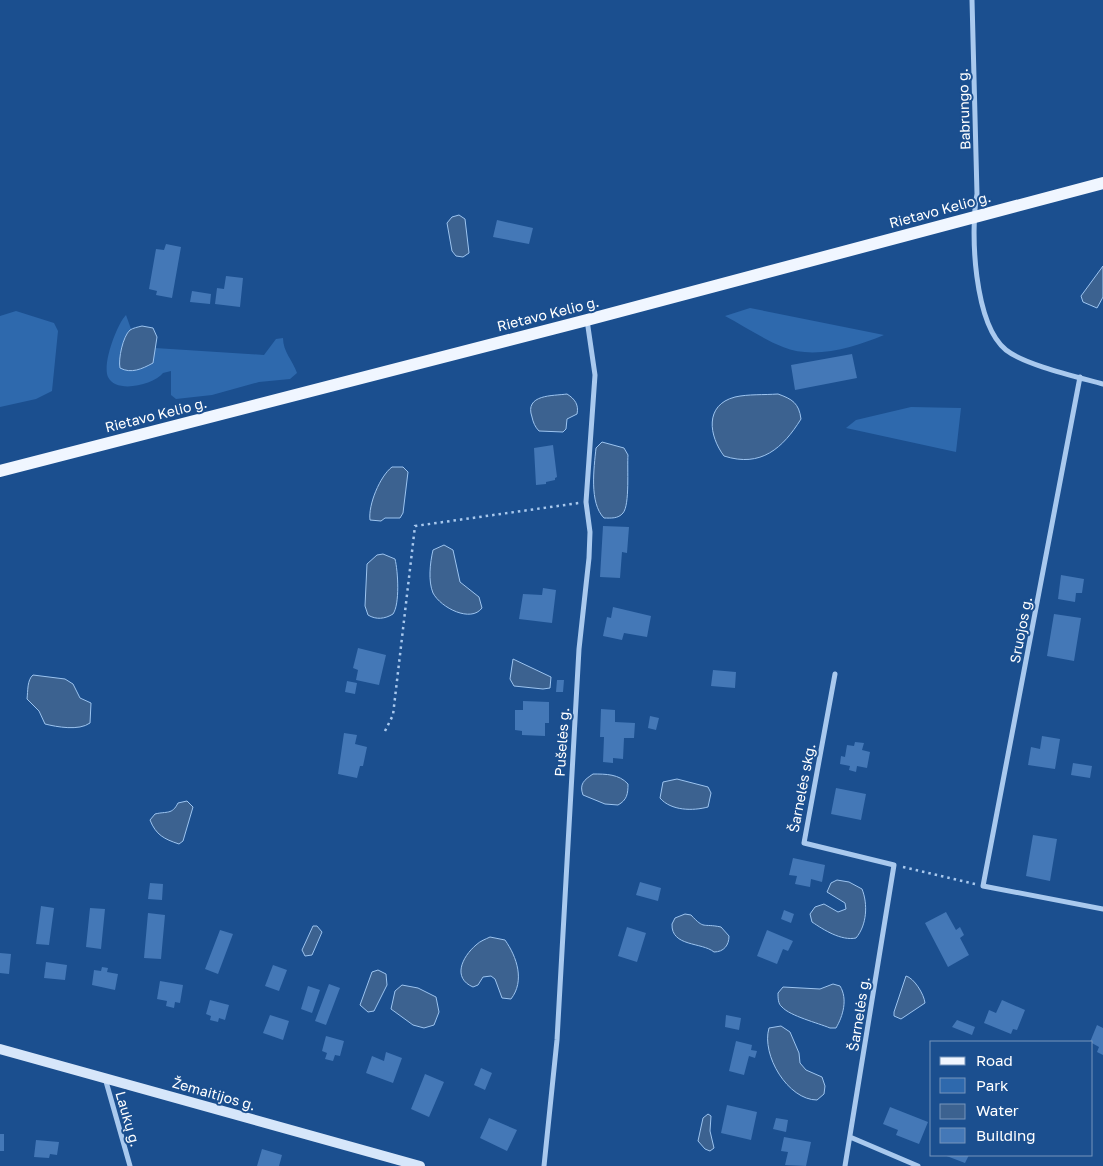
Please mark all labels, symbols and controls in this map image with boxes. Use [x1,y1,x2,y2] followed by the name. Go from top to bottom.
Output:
[954,68,973,150] street label: Babrungo g.
[887,188,993,231] street label: Rietavo Kelio g.
[495,293,601,334] street label: Rietavo Kelio g.
[103,394,209,435] street label: Rietavo Kelio g.
[1006,595,1035,664] street label: Sruojos g.
[551,707,572,777] street label: Pušelės g.
[785,742,818,834] street label: Šarnelės skg.
[844,975,873,1052] street label: Šarnelės g.
[930,1041,1093,1156] legend
[976,1051,1013,1069] text: Road
[171,1074,258,1113] street label: Žemaitijos g.
[976,1076,1009,1094] text: Park
[112,1089,145,1149] street label: Laukų g.
[976,1101,1019,1119] text: Water
[976,1126,1036,1144] text: Building

